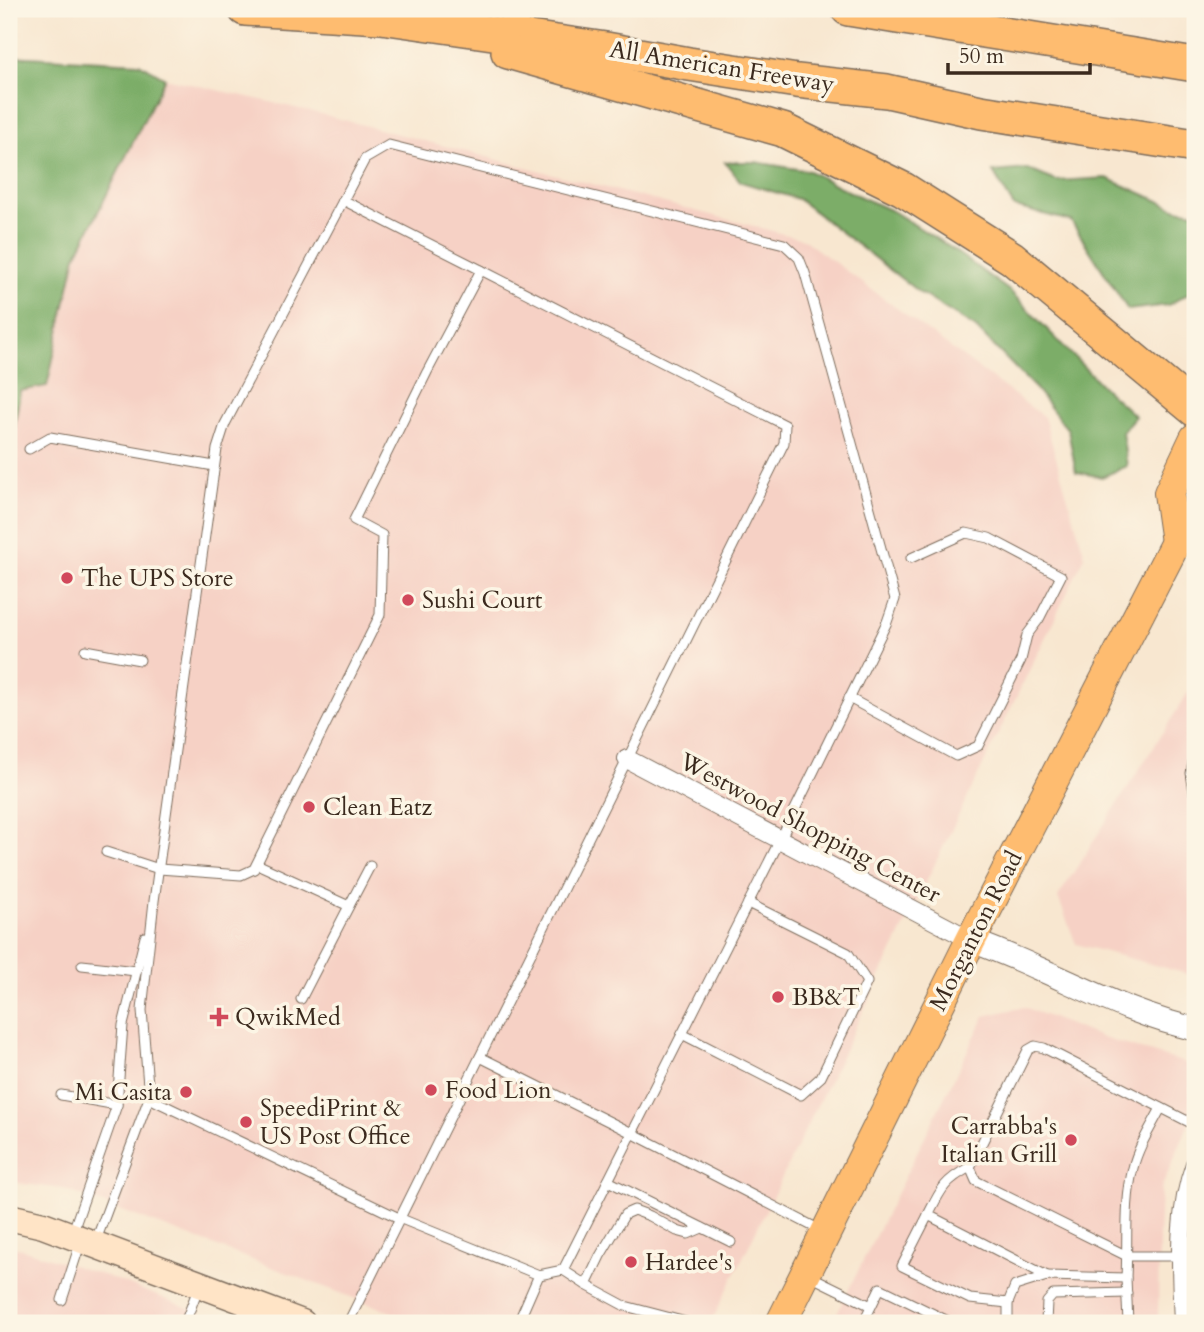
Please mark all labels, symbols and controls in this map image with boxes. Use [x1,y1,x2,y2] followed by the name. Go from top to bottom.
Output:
[948,32,1090,76] scale bar
[607,33,837,101] street label: All American Freeway
[959,42,1004,71] text: 50 m
[81,562,234,595] place label: The UPS Store
[59,570,75,586] marker: The UPS Store
[422,584,543,617] place label: Sushi Court
[400,592,416,608] marker: Sushi Court
[673,745,947,911] street label: Westwood Shopping Center
[323,791,433,824] place label: Clean Eatz
[301,799,317,815] marker: Clean Eatz
[922,845,1031,1017] street label: Morganton Road
[792,981,860,1014] place label: BB&T
[770,989,786,1005] marker: BB&T
[235,1001,341,1034] place label: QwikMed
[209,1007,229,1027] marker: QwikMed
[445,1074,552,1107] place label: Food Lion
[75,1076,173,1109] place label: Mi Casita
[423,1082,439,1098] marker: Food Lion
[178,1084,194,1100] marker: Mi Casita
[260,1092,411,1153] place label: SpeediPrint & US Post Office
[941,1110,1057,1171] place label: Carrabba's Italian Grill
[238,1114,254,1130] marker: SpeediPrint & US Post Office
[1063,1132,1079,1148] marker: Carrabba's Italian Grill
[645,1246,732,1279] place label: Hardee's
[623,1254,639,1270] marker: Hardee's

